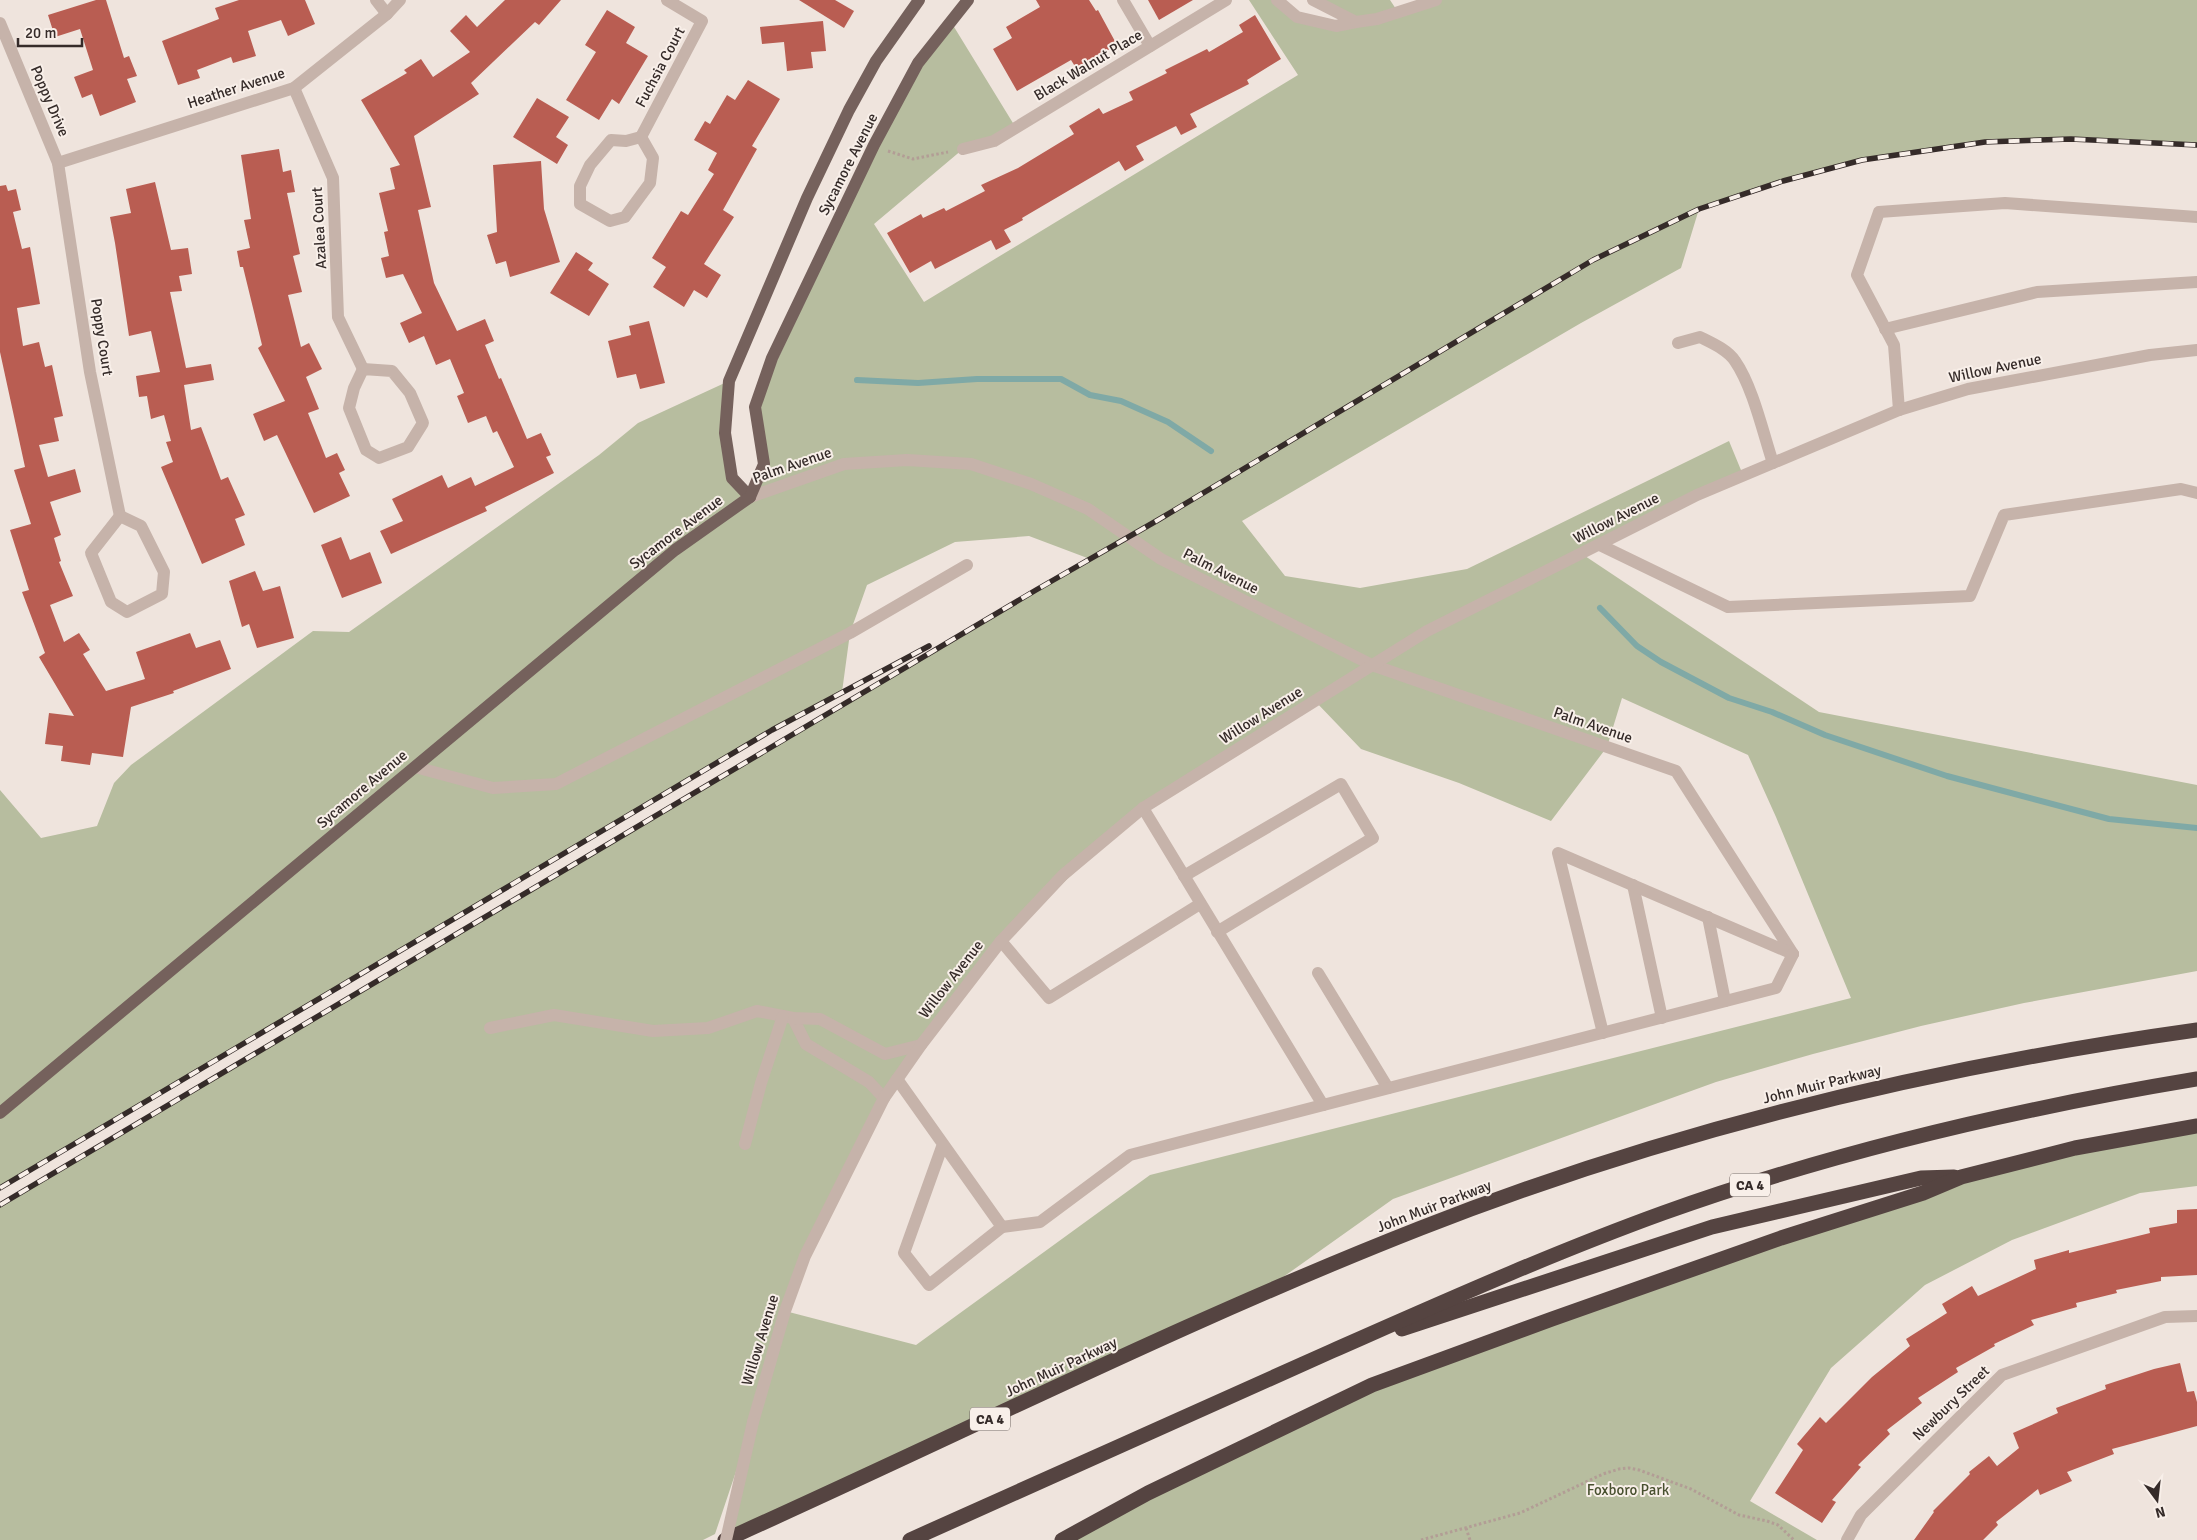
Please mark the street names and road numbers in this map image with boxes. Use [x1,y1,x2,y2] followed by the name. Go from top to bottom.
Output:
[631,24,689,110] street label: Fuchsia Court
[1031,26,1145,104] street label: Black Walnut Place
[27,63,73,139] street label: Poppy Drive
[185,64,287,112] street label: Heather Avenue
[815,110,881,218] street label: Sycamore Avenue
[308,186,330,270] street label: Azalea Court
[87,297,117,377] street label: Poppy Court
[1947,349,2043,387] street label: Willow Avenue
[750,443,834,487] street label: Palm Avenue
[1570,489,1662,547] street label: Willow Avenue
[626,491,726,573] street label: Sycamore Avenue
[1180,544,1262,598] street label: Palm Avenue
[1216,682,1306,748] street label: Willow Avenue
[1551,703,1635,747] street label: Palm Avenue
[313,746,411,832] street label: Sycamore Avenue
[915,936,987,1022] street label: Willow Avenue
[1761,1061,1883,1107] street label: John Muir Parkway
[1730,1174,1770,1196] road number: CA 4
[1374,1176,1494,1236] street label: John Muir Parkway
[738,1292,782,1388] street label: Willow Avenue
[1002,1333,1120,1401] street label: John Muir Parkway
[1909,1362,1993,1444] street label: Newbury Street
[970,1408,1010,1430] road number: CA 4

